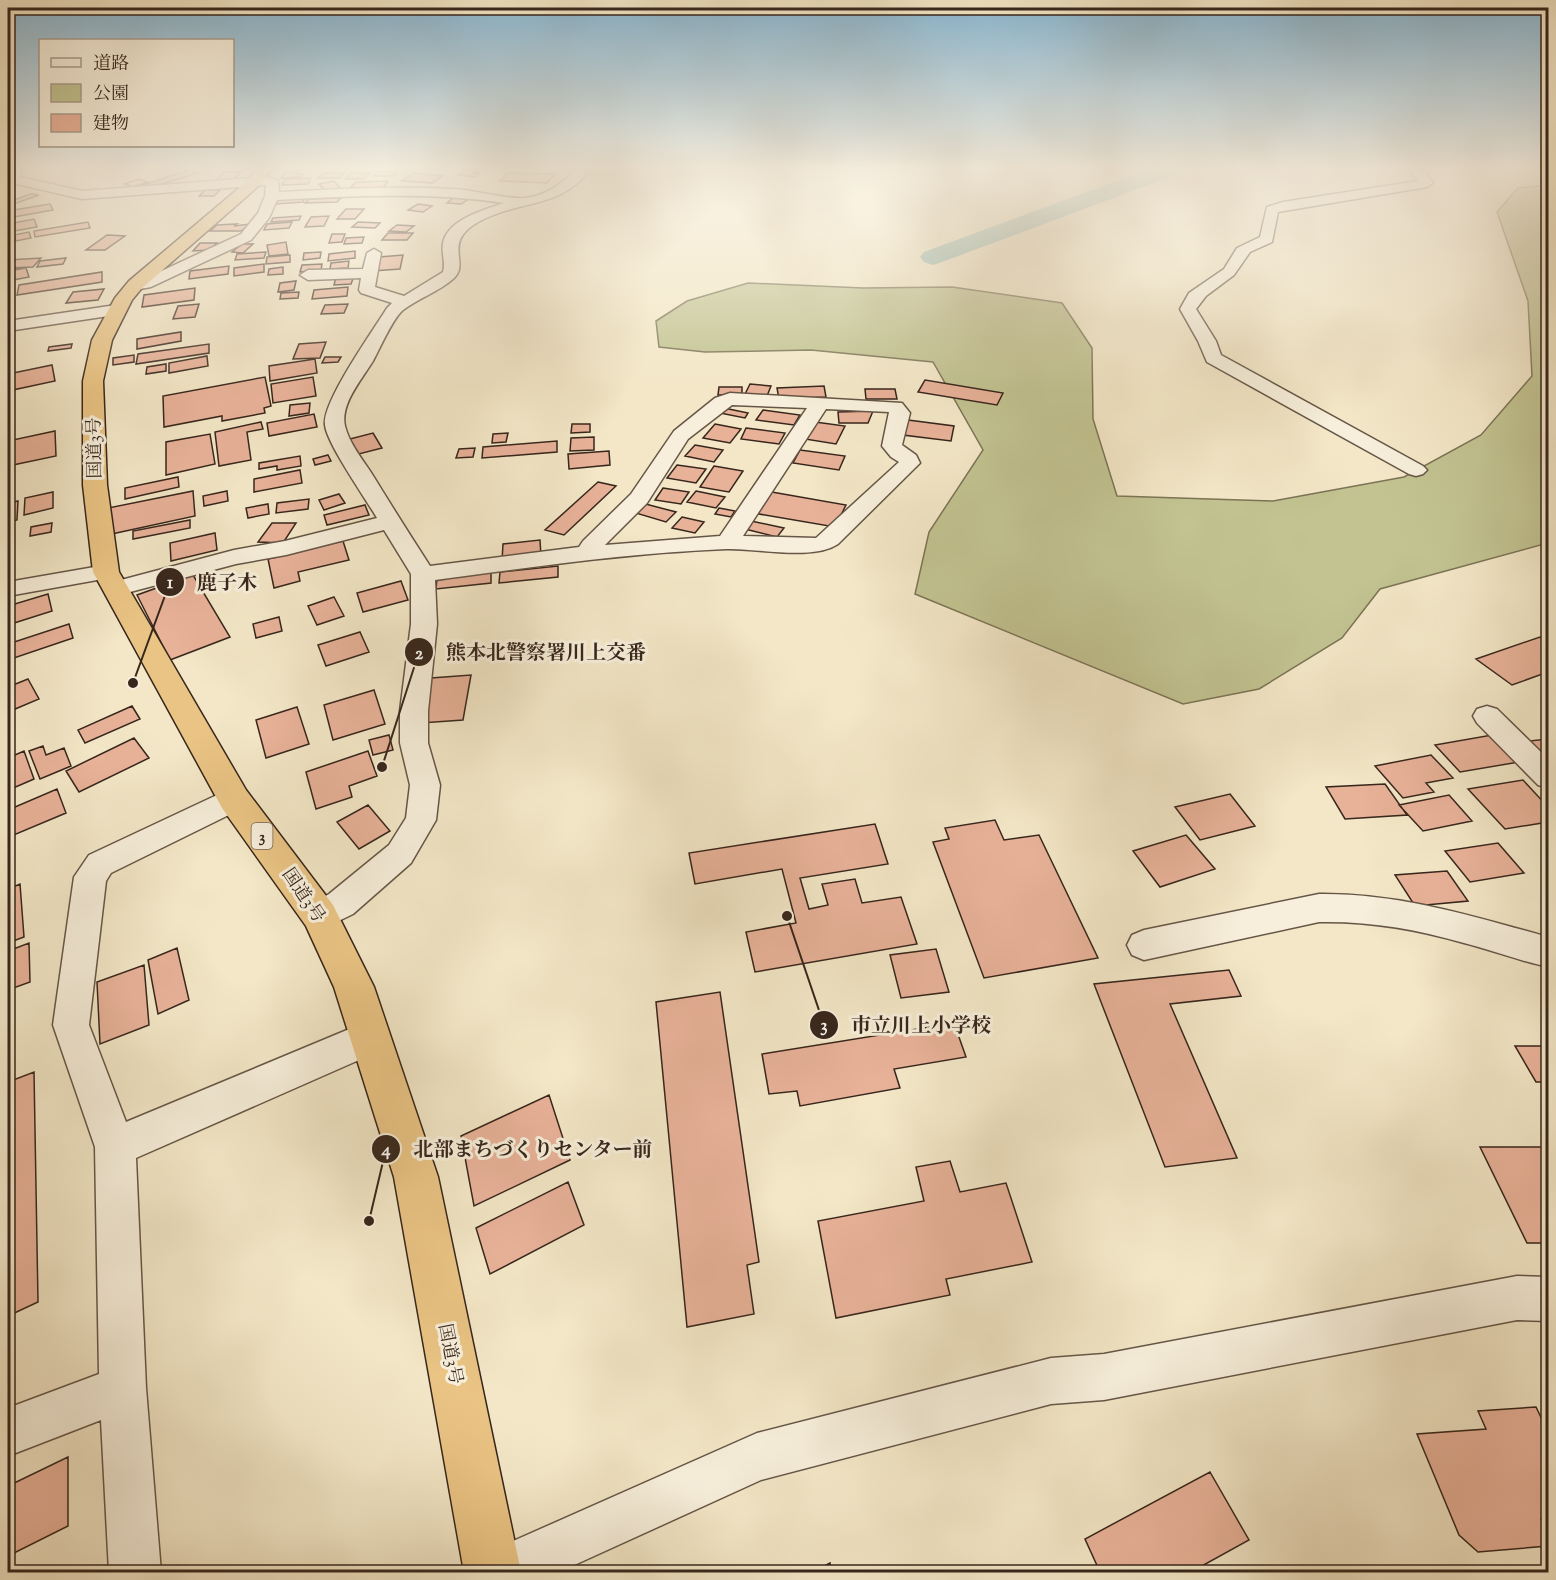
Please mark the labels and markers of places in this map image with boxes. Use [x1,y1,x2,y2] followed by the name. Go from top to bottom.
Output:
[155,563,269,601] callout: 鹿子木
[404,633,658,671] callout: 熊本北警察署川上交番
[809,1006,1003,1044] callout: 市立川上小学校
[371,1130,665,1168] callout: 北部まちづくりセンター前

